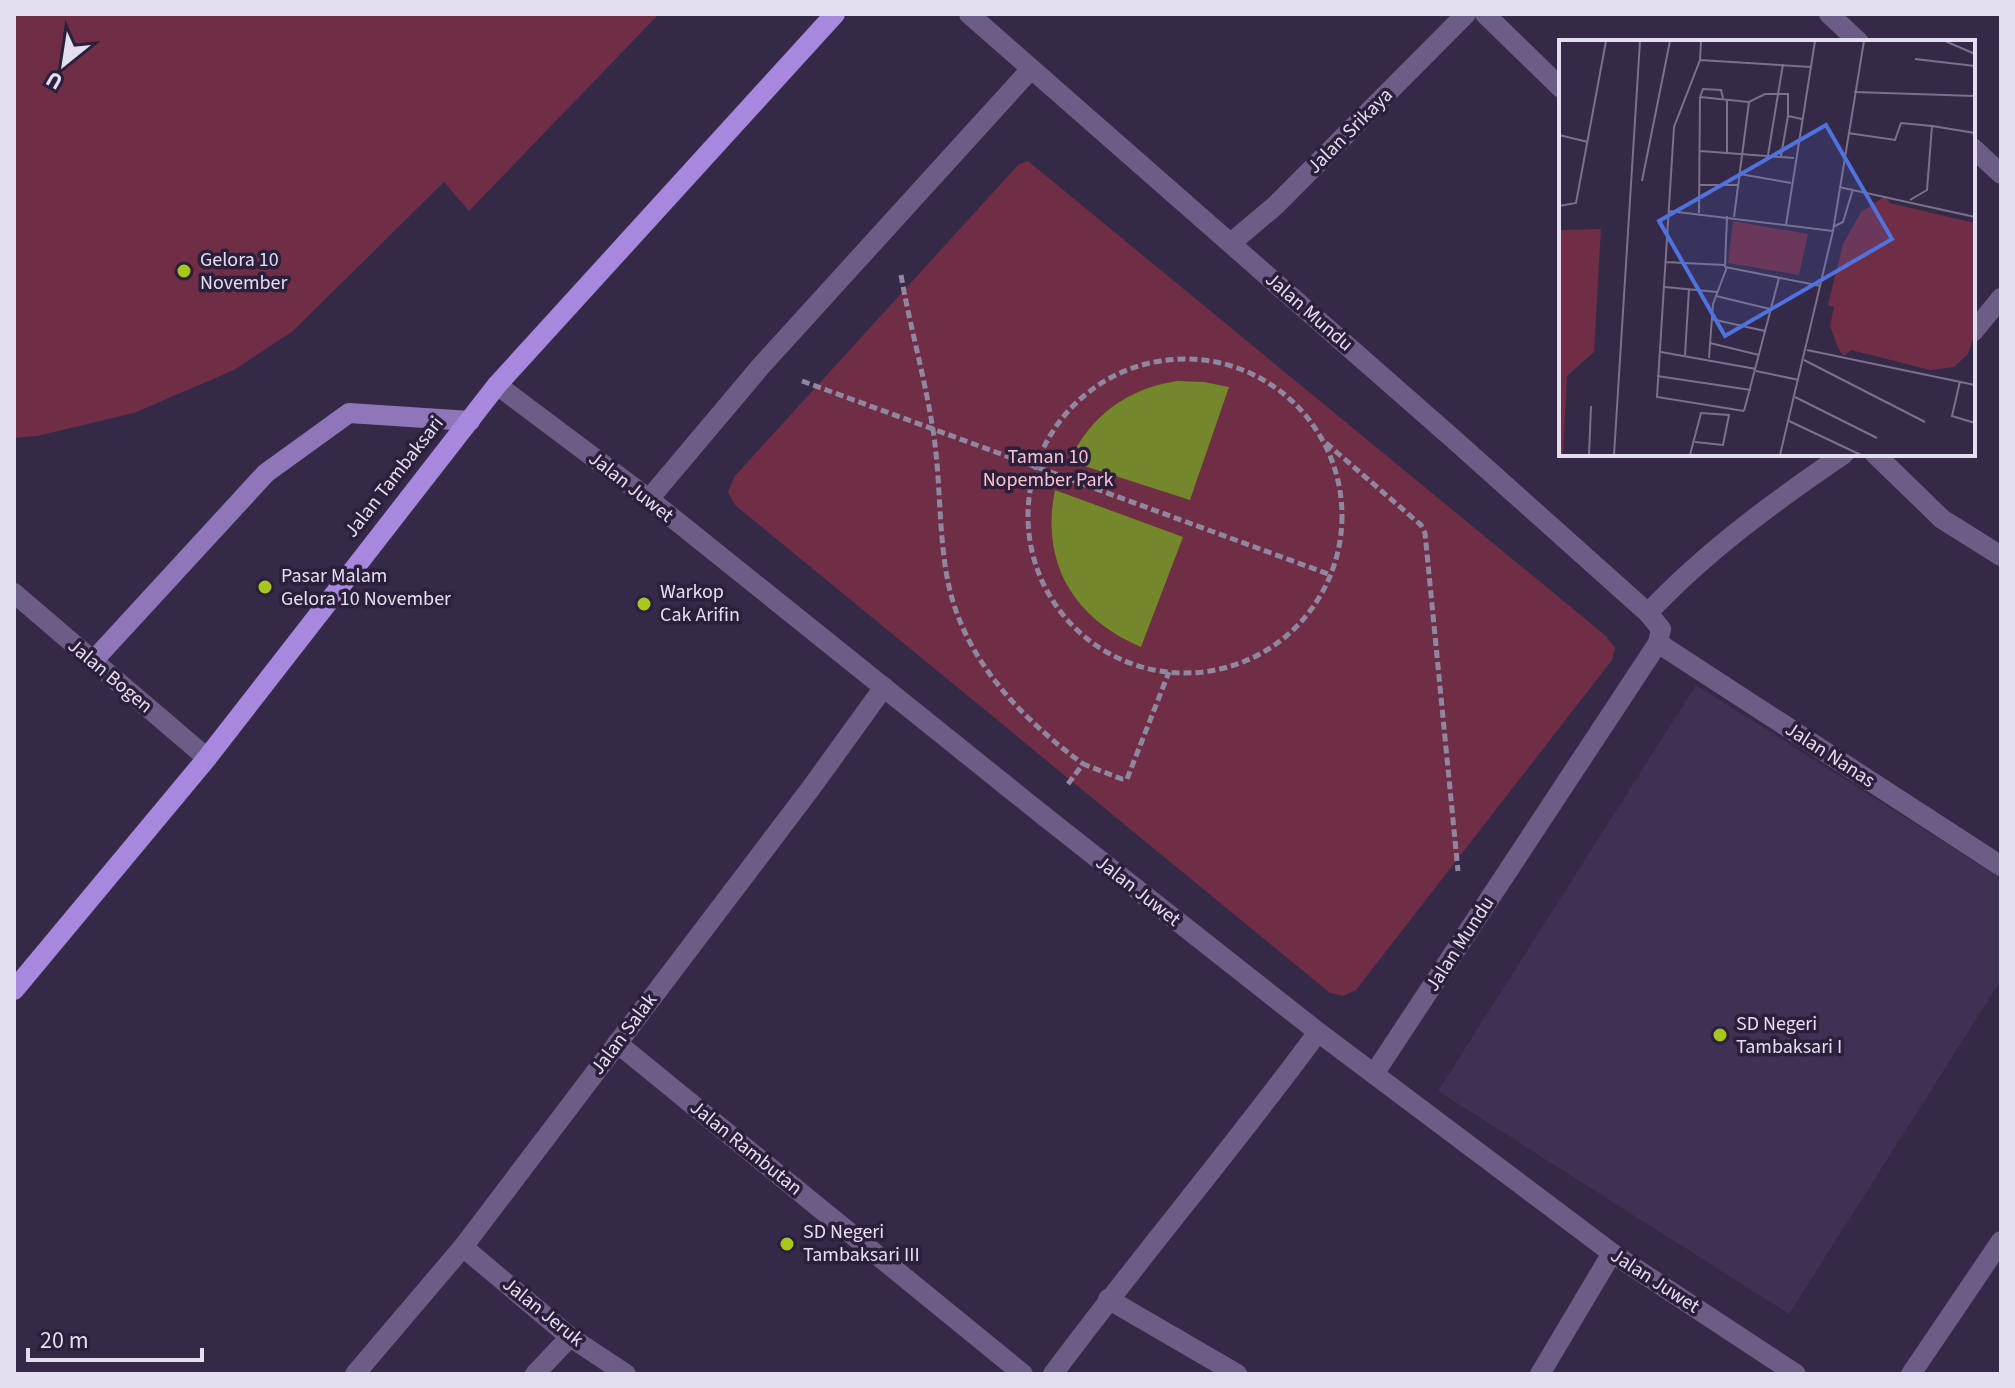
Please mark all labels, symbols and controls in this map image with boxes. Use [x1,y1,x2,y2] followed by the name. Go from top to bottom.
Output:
[24,24,104,104] north arrow
[1559,40,1975,456] inset map
[40,63,69,98] text: U
[1301,82,1399,180] street label: Jalan Srikaya
[200,246,287,297] place label: Gelora 10 November
[175,262,193,280] marker: Gelora 10 November
[1259,266,1359,358] street label: Jalan Mundu
[338,411,450,543] street label: Jalan Tambaksari
[983,443,1113,494] park label: Taman 10 Nopember Park
[583,445,680,529] street label: Jalan Juwet
[281,562,451,613] place label: Pasar Malam Gelora 10 November
[256,578,274,596] marker: Pasar Malam Gelora 10 November
[660,578,740,629] place label: Warkop Cak Arifin
[635,595,653,613] marker: Warkop Cak Arifin
[62,632,158,720] street label: Jalan Bogen
[1780,715,1880,795] street label: Jalan Nanas
[1090,849,1187,933] street label: Jalan Juwet
[1419,891,1501,997] street label: Jalan Mundu
[584,987,664,1081] street label: Jalan Salak
[1736,1010,1842,1061] place label: SD Negeri Tambaksari I
[1711,1026,1729,1044] marker: SD Negeri Tambaksari I
[684,1094,808,1202] street label: Jalan Rambutan
[803,1218,920,1269] place label: SD Negeri Tambaksari III
[778,1235,796,1253] marker: SD Negeri Tambaksari III
[1605,1242,1705,1320] street label: Jalan Juwet
[496,1271,590,1353] street label: Jalan Jeruk
[28,1312,202,1362] scale bar
[40,1323,89,1358] text: 20 m

